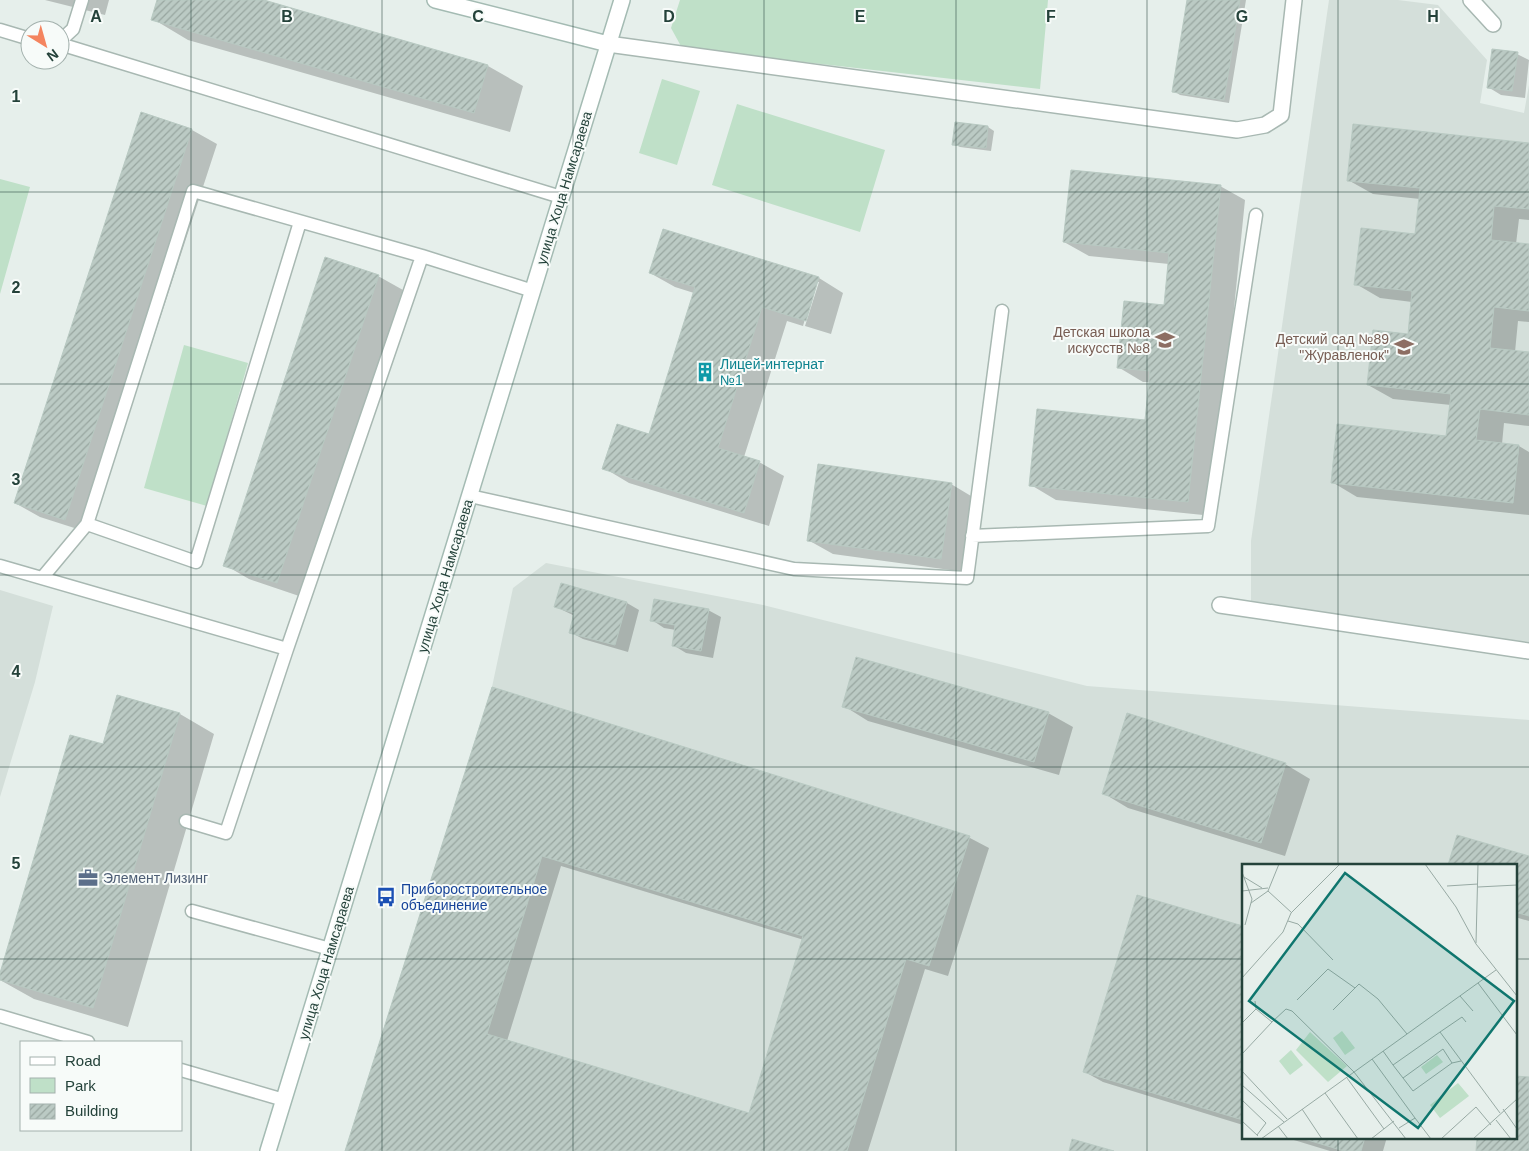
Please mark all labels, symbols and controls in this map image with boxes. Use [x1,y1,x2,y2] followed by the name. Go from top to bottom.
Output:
[90,8,102,25] text: A
[281,8,293,25] text: B
[472,8,484,25] text: C
[663,8,675,25] text: D
[855,8,866,25] text: E
[1046,8,1056,25] text: F
[1236,8,1248,25] text: G
[1427,8,1439,25] text: H
[20,20,70,70] north arrow
[44,46,62,65] text: N
[12,88,21,105] text: 1
[533,109,595,267] street label: улица Хоца Намсараева
[12,279,21,296] text: 2
[1053,324,1150,356] place label: Детская школа искусств №8
[1154,329,1176,351] school or university icon: Детская школа искусств №8
[1276,331,1389,363] place label: Детский сад №89 "Журавленок"
[1393,336,1415,358] school or university icon: Детский сад №89 "Журавленок"
[720,356,825,388] place label: Лицей-интернат №1
[694,361,716,383] building icon: Лицей-интернат №1
[12,471,21,488] text: 3
[414,497,476,655] street label: улица Хоца Намсараева
[12,663,21,680] text: 4
[12,855,21,872] text: 5
[1242,864,1516,1138] inset map
[77,867,99,889] office icon: Элемент Лизинг
[103,870,208,886] place label: Элемент Лизинг
[401,881,547,913] place label: Приборостроительное объединение
[295,884,357,1042] street label: улица Хоца Намсараева
[375,886,397,908] bus stop icon: Приборостроительное объединение
[20,1041,182,1131] legend
[65,1052,101,1069] text: Road
[65,1077,96,1094] text: Park
[65,1102,118,1119] text: Building

